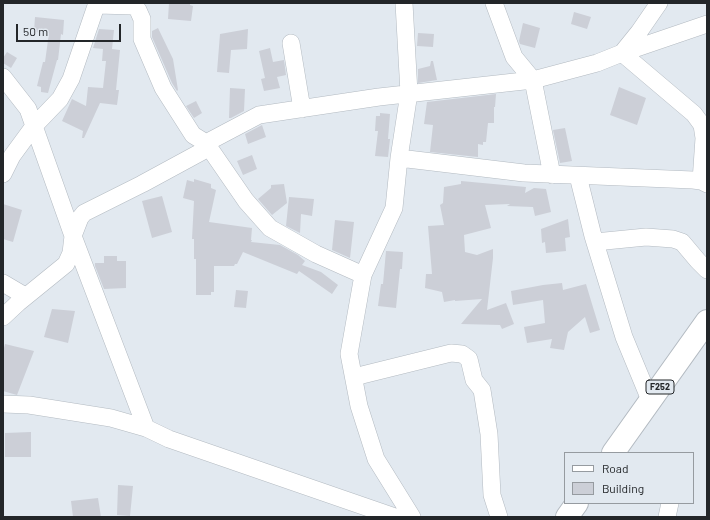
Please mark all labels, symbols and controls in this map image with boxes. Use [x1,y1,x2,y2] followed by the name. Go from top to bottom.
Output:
[18,16,123,42] scale bar
[23,24,48,38] text: 50 m
[646,380,674,394] road number: F252
[564,452,694,504] legend
[602,461,629,475] text: Road
[602,481,644,495] text: Building

